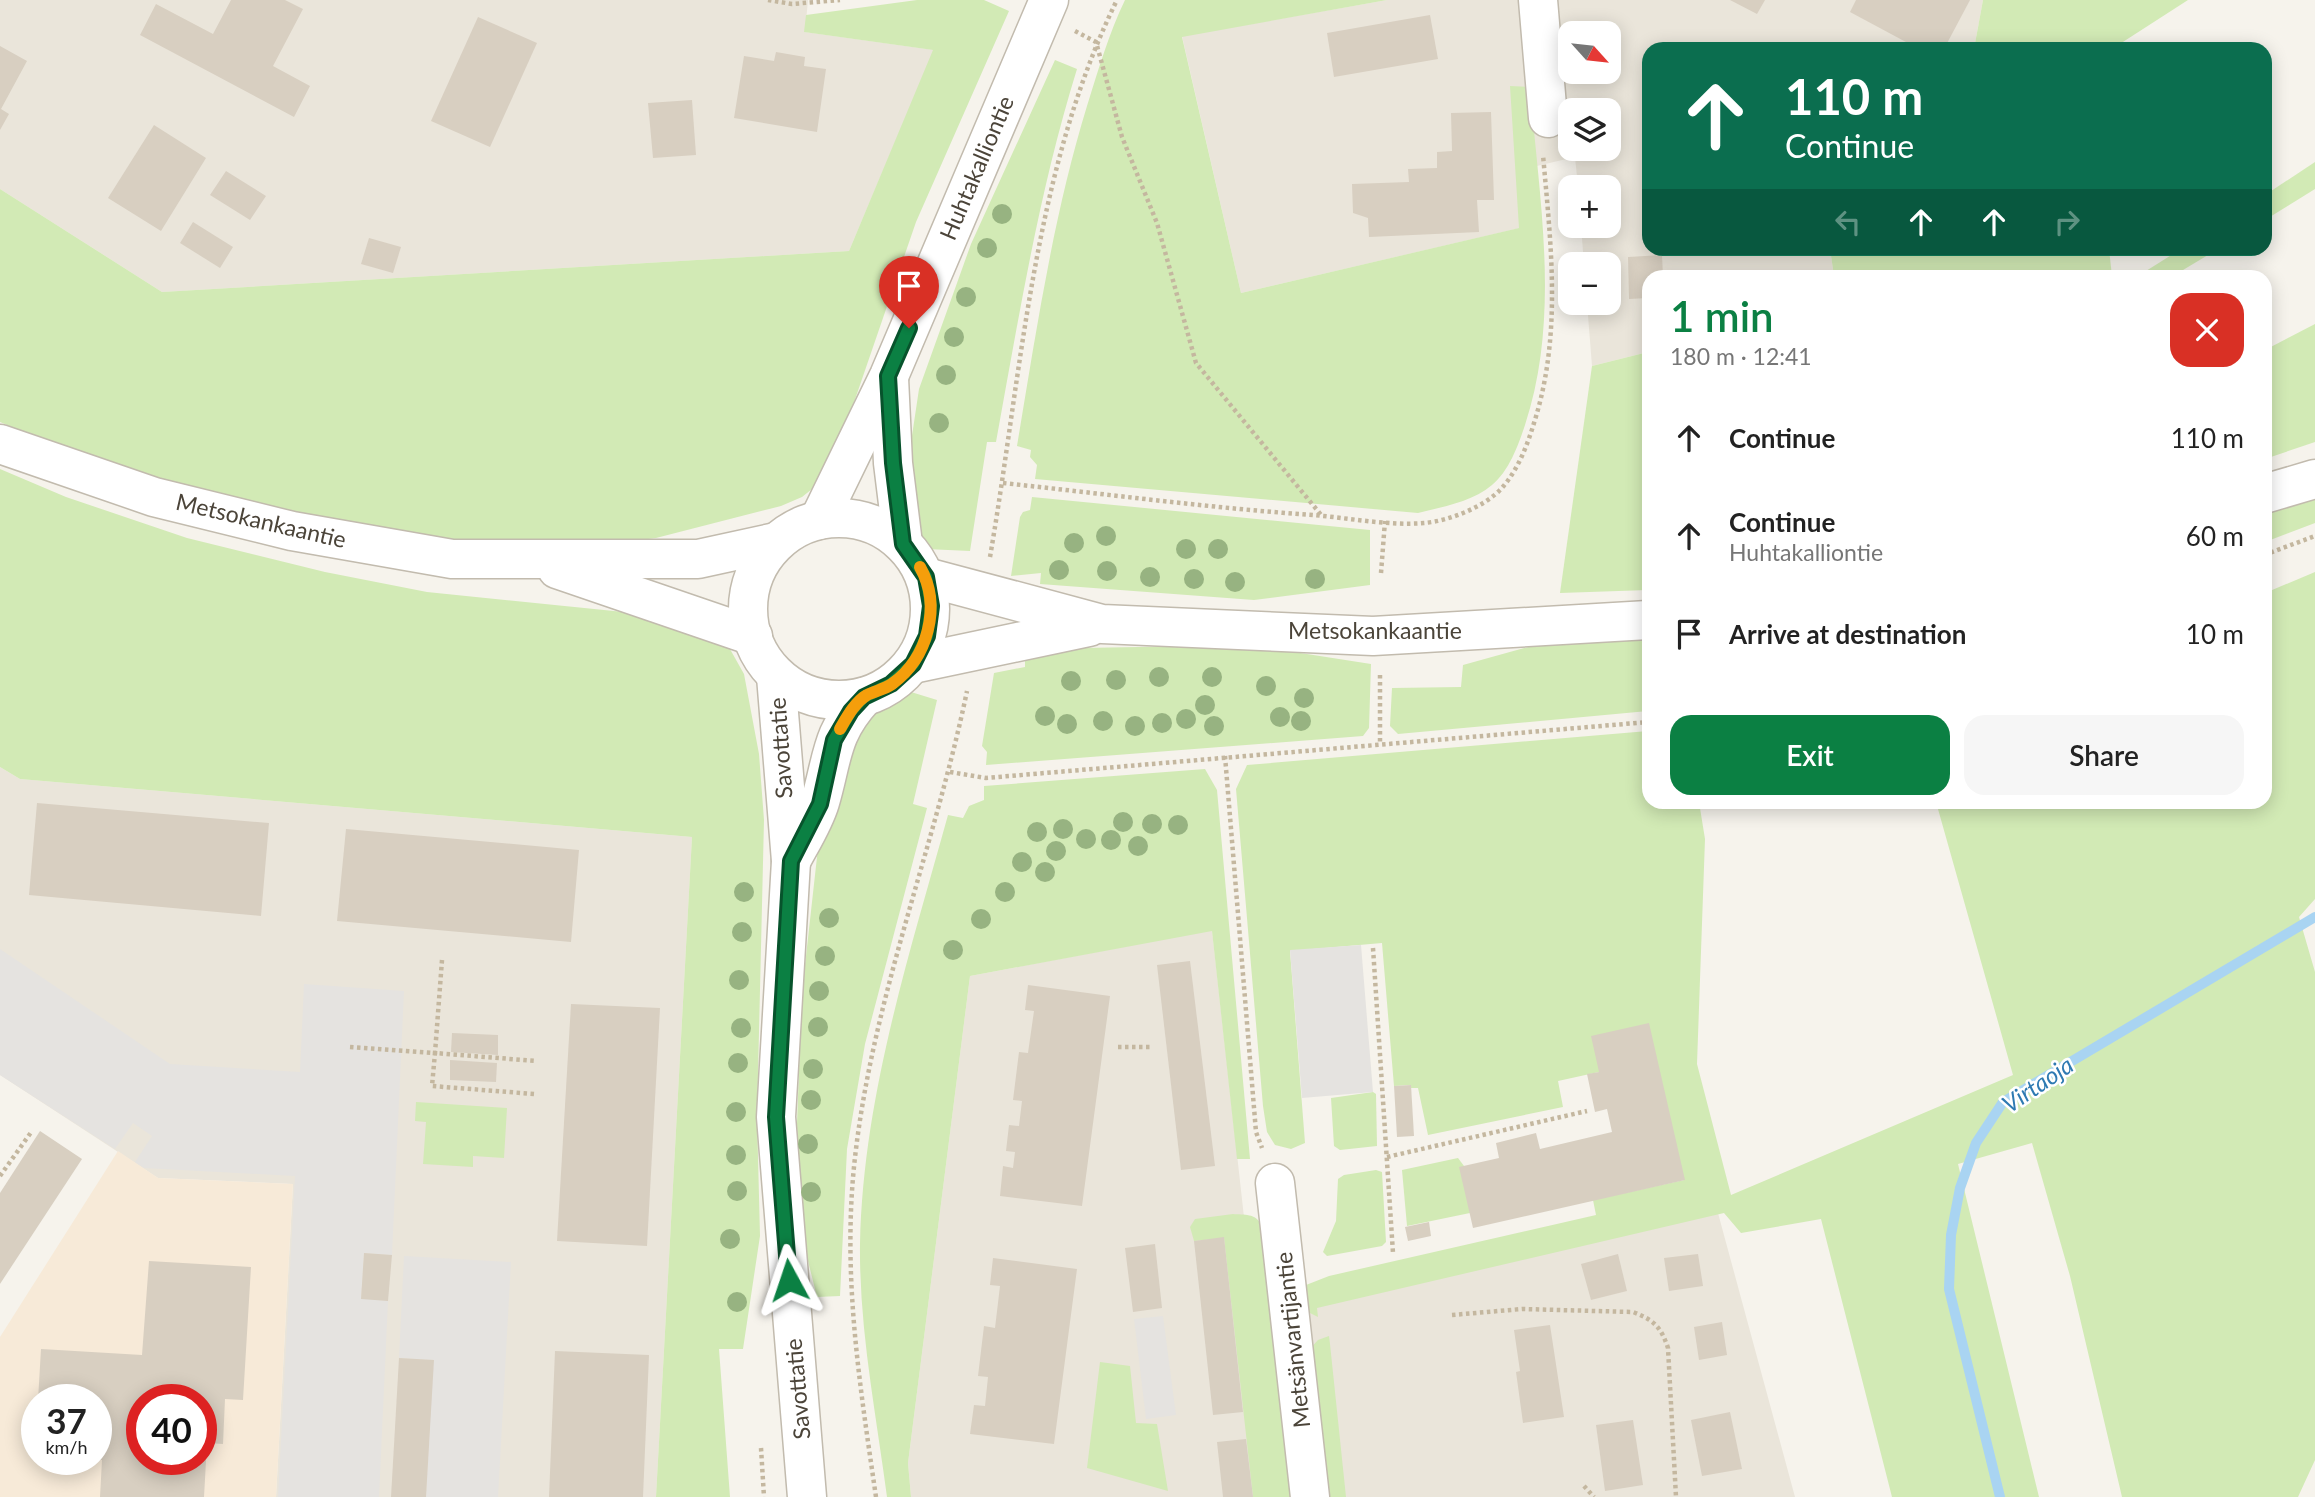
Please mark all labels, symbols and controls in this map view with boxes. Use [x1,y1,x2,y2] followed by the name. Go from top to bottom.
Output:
[1558,21,1620,84] north arrow
[1558,21,1621,315] map controls
[1785,67,1923,125] text: 110 m
[1670,70,1761,161] icon: ahead
[933,91,1019,244] street label: Huhtakalliontie
[1558,98,1621,161] button: layers
[1785,126,1914,165] text: Continue
[1558,175,1621,238] button: +
[1829,203,1867,241] icon: left
[1902,203,1940,241] icon: ahead
[1975,203,2013,241] icon: ahead
[2048,203,2086,241] icon: right
[1558,252,1621,315] button: −
[879,256,939,328] pin
[890,267,928,305] icon: arrive
[1670,291,1774,341] text: 1 min
[2170,293,2244,367] button: close
[1670,342,1812,370] text: 180 m · 12:41
[1670,419,1708,457] icon: ahead
[1729,422,1835,454] text: Continue
[2171,422,2244,454] text: 110 m
[173,487,349,553] street label: Metsokankaantie
[1729,506,1835,538] text: Continue
[1670,517,1708,555] icon: ahead
[2186,520,2244,552] text: 60 m
[1729,538,1883,566] text: Huhtakalliontie
[1670,615,1708,653] icon: arrive
[1288,616,1462,644] street label: Metsokankaantie
[1729,618,1966,650] text: Arrive at destination
[2186,618,2244,650] text: 10 m
[763,697,797,800] street label: Savottatie
[1670,715,1950,795] button: Exit
[1964,715,2244,795] button: Share
[1996,1049,2078,1118] water label: Virtaoja
[752,1243,826,1317] position arrow
[1269,1251,1315,1429] street label: Metsänvartijantie
[779,1337,815,1441] street label: Savottatie
[126,1384,217,1475] speed limit sign: 40
[46,1399,87,1441] text: 37
[45,1436,88,1458] text: km/h

